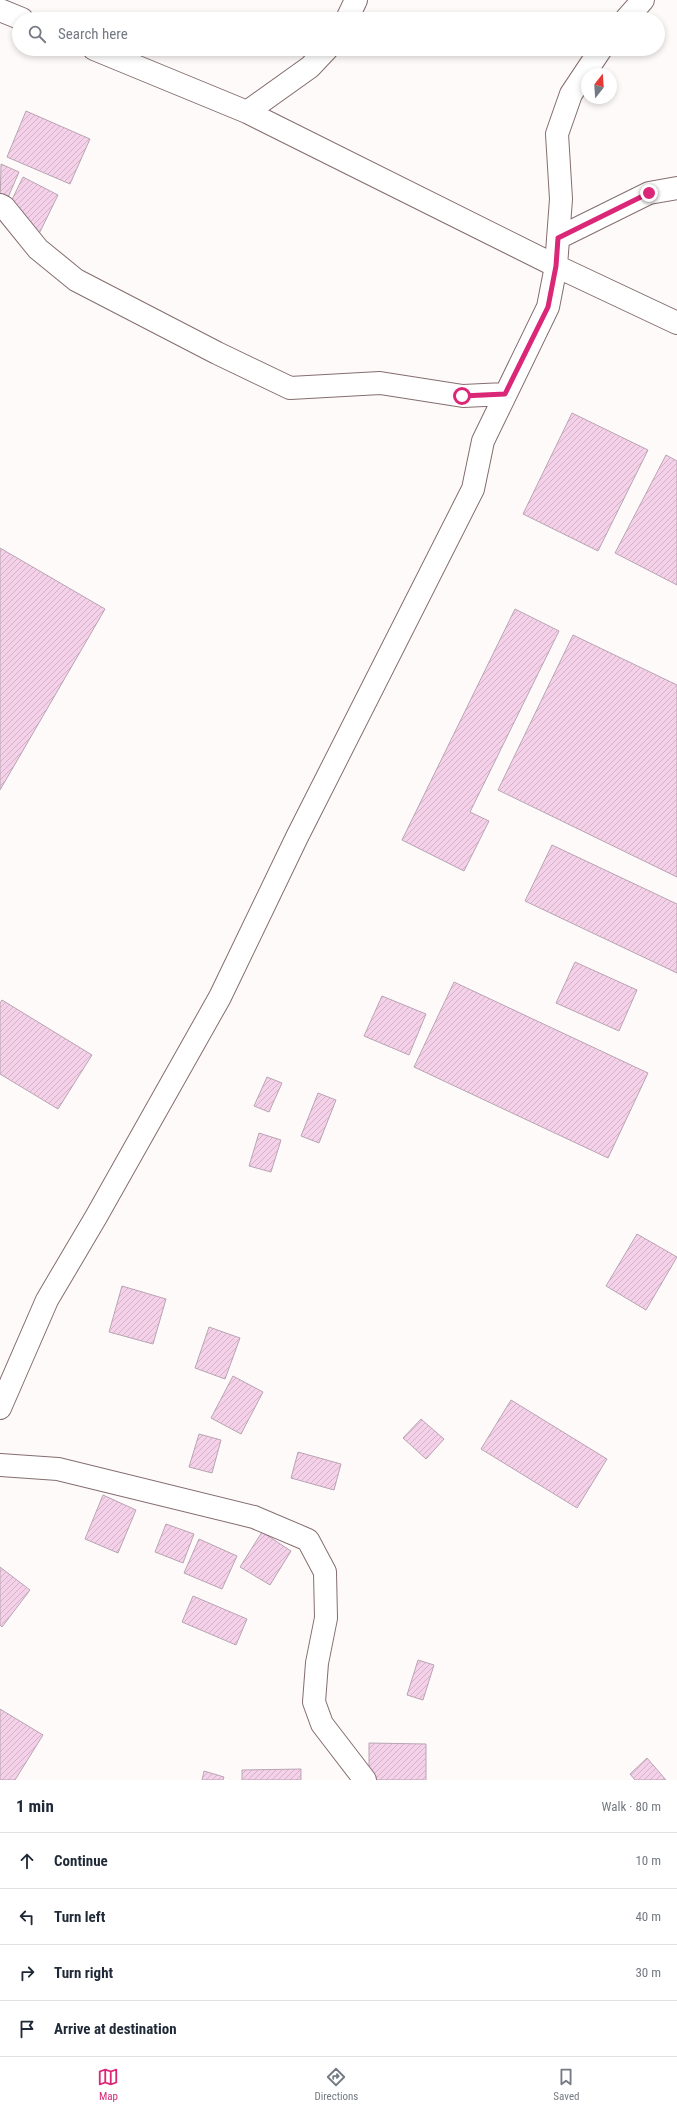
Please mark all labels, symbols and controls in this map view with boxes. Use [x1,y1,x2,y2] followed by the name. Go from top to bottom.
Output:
[12,12,665,56] search box
[26,23,48,45] icon: search
[58,25,128,43] text: Search here
[581,68,617,104] north arrow
[640,184,658,202] route end
[453,387,471,405] route start
[16,1796,54,1816] text: 1 min
[601,1799,661,1814] text: Walk · 80 m
[16,1850,38,1872] icon: ahead
[54,1852,108,1870] text: Continue
[635,1853,661,1868] text: 10 m
[16,1906,38,1928] icon: left
[54,1908,105,1926] text: Turn left
[635,1909,661,1924] text: 40 m
[16,1962,38,1984] icon: right
[54,1964,113,1982] text: Turn right
[635,1965,661,1980] text: 30 m
[16,2018,38,2040] icon: arrive
[54,2020,177,2038] text: Arrive at destination
[97,2066,119,2103] tab: Map
[314,2066,358,2103] tab: Directions
[553,2066,580,2103] tab: Saved

